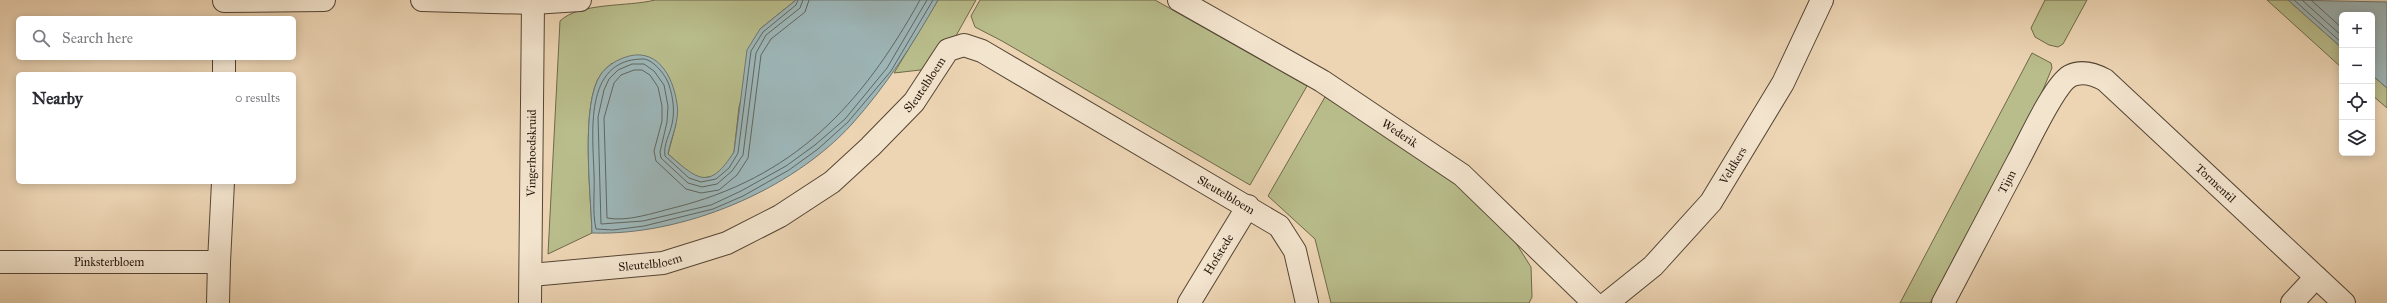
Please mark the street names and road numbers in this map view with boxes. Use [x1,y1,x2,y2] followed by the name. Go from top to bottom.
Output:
[901,54,948,115] street label: Sleutelbloem
[524,109,539,198] street label: Vingerhoedskruid
[1379,116,1421,150] street label: Wederik
[1716,144,1750,188] street label: Veldkers
[2193,161,2239,206] street label: Tormentil
[1995,168,2019,196] street label: Tijm
[1195,172,1257,217] street label: Sleutelbloem
[1201,231,1236,277] street label: Hofstede
[618,250,684,274] street label: Sleutelbloem
[74,255,144,269] street label: Pinksterbloem

